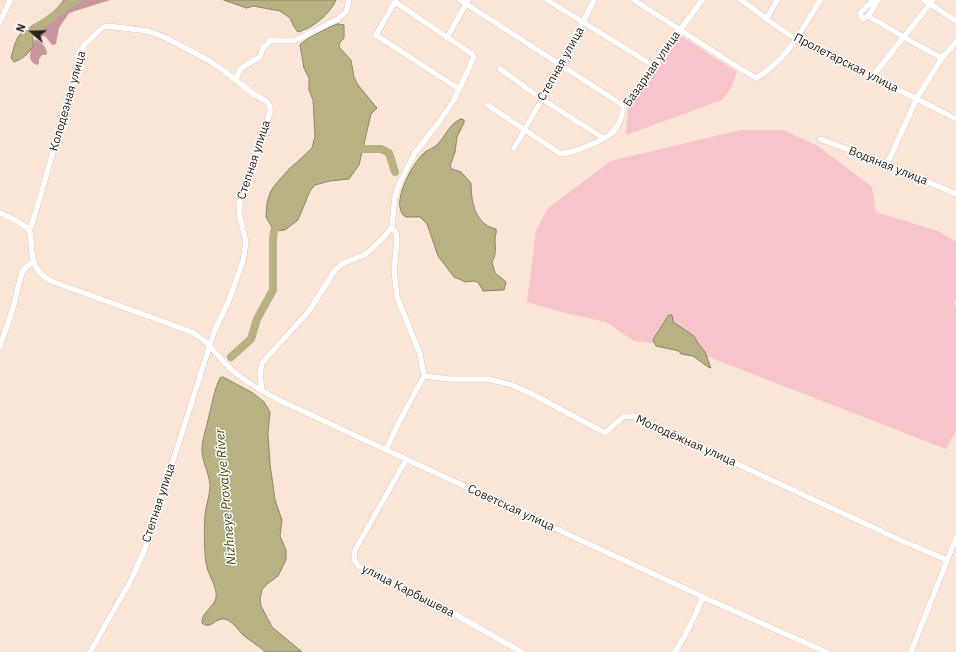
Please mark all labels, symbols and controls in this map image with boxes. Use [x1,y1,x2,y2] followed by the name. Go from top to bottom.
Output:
[12,12,52,52] north arrow
[13,22,29,34] text: N
[535,24,587,104] street label: Степная улица
[620,28,684,110] street label: Базарная улица
[791,30,901,96] street label: Пролетарская улица
[47,49,89,153] street label: Колодезная улица
[234,119,274,201] street label: Степная улица
[846,144,930,188] street label: Водяная улица
[633,412,739,470] street label: Молодёжная улица
[212,428,240,566] water label: Nizhneye Provalye River
[139,462,179,544] street label: Степная улица
[465,482,557,534] street label: Советская улица
[359,561,457,621] street label: улица Карбышева

